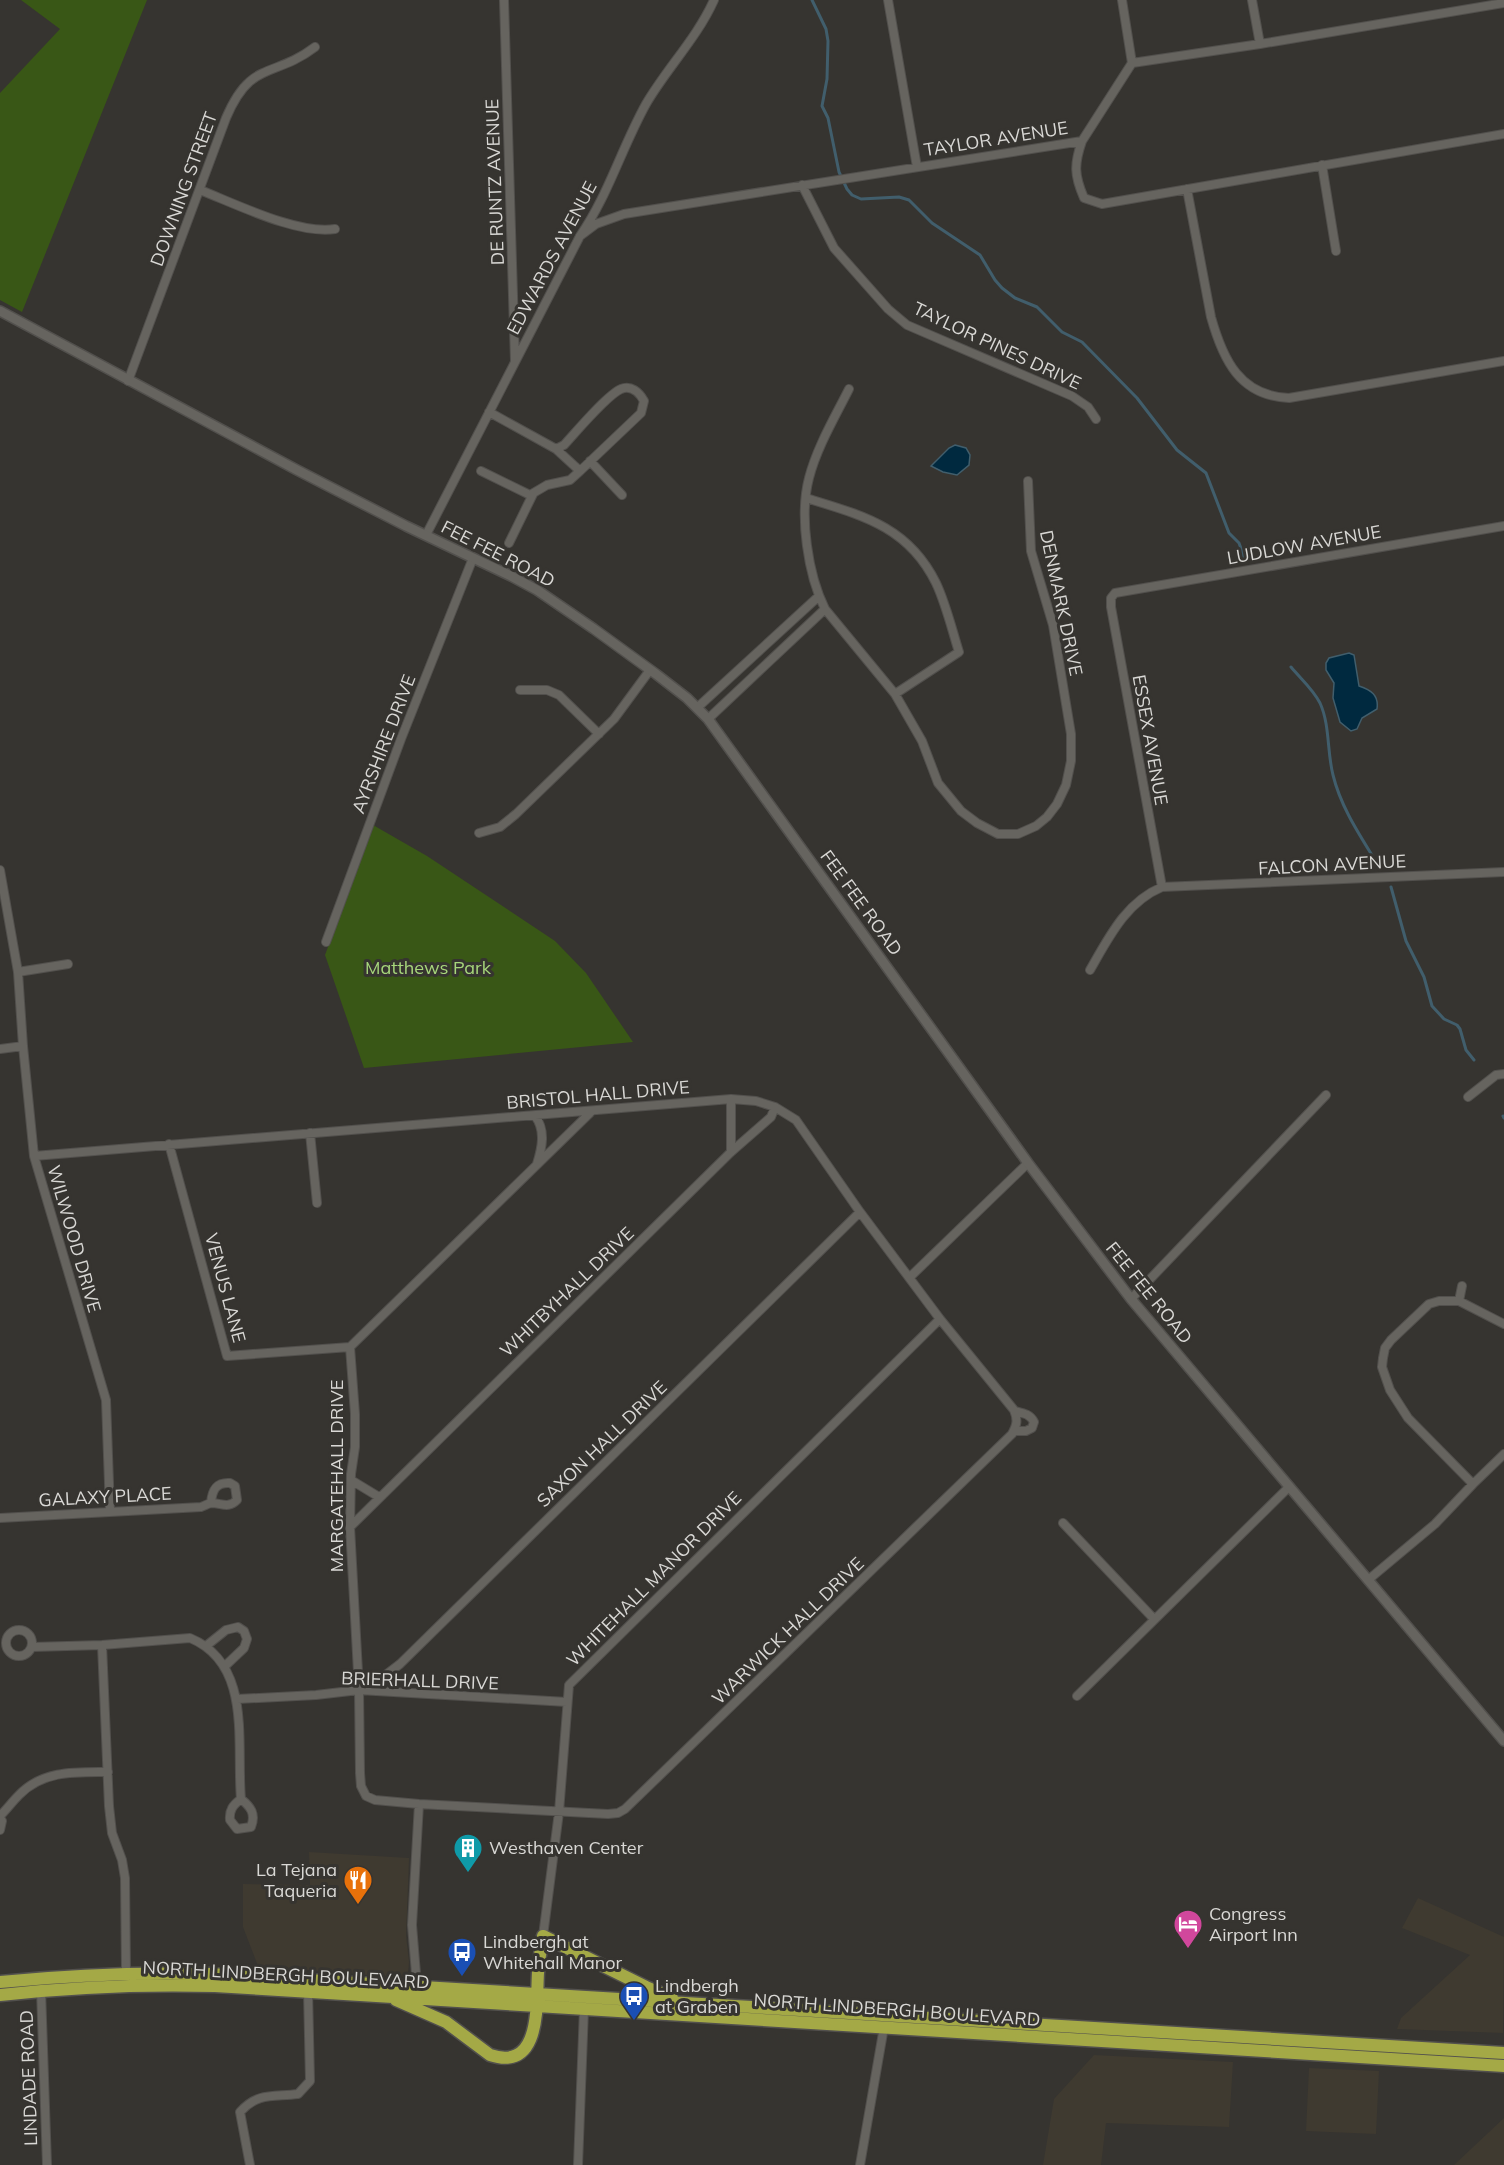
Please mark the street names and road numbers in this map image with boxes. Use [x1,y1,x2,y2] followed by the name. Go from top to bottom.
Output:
[480,98,509,266] street label: DE RUNTZ AVENUE
[145,108,222,269] street label: DOWNING STREET
[922,116,1070,161] street label: TAYLOR AVENUE
[501,177,602,338] street label: EDWARDS AVENUE
[910,296,1085,395] street label: TAYLOR PINES DRIVE
[437,515,559,592] street label: FEE FEE ROAD
[1225,520,1383,569] street label: LUDLOW AVENUE
[1035,528,1088,678] street label: DENMARK DRIVE
[346,671,421,816] street label: AYRSHIRE DRIVE
[1128,673,1173,807] street label: ESSEX AVENUE
[815,846,907,960] street label: FEE FEE ROAD
[1257,849,1406,880] street label: FALCON AVENUE
[505,1075,691,1114] street label: BRISTOL HALL DRIVE
[42,1163,107,1315] street label: WILWOOD DRIVE
[495,1222,639,1362] street label: WHITBYHALL DRIVE
[200,1231,251,1345] street label: VENUS LANE
[1101,1237,1198,1348] street label: FEE FEE ROAD
[532,1375,672,1512] street label: SAXON HALL DRIVE
[325,1380,348,1572] street label: MARGATEHALL DRIVE
[38,1482,172,1511] street label: GALAXY PLACE
[561,1486,746,1671] street label: WHITEHALL MANOR DRIVE
[707,1552,869,1709] street label: WARWICK HALL DRIVE
[341,1666,499,1695] street label: BRIERHALL DRIVE
[142,1955,430,1994] street label: NORTH LINDBERGH BOULEVARD
[753,1988,1041,2031] street label: NORTH LINDBERGH BOULEVARD
[15,2010,42,2146] street label: LINDADE ROAD

